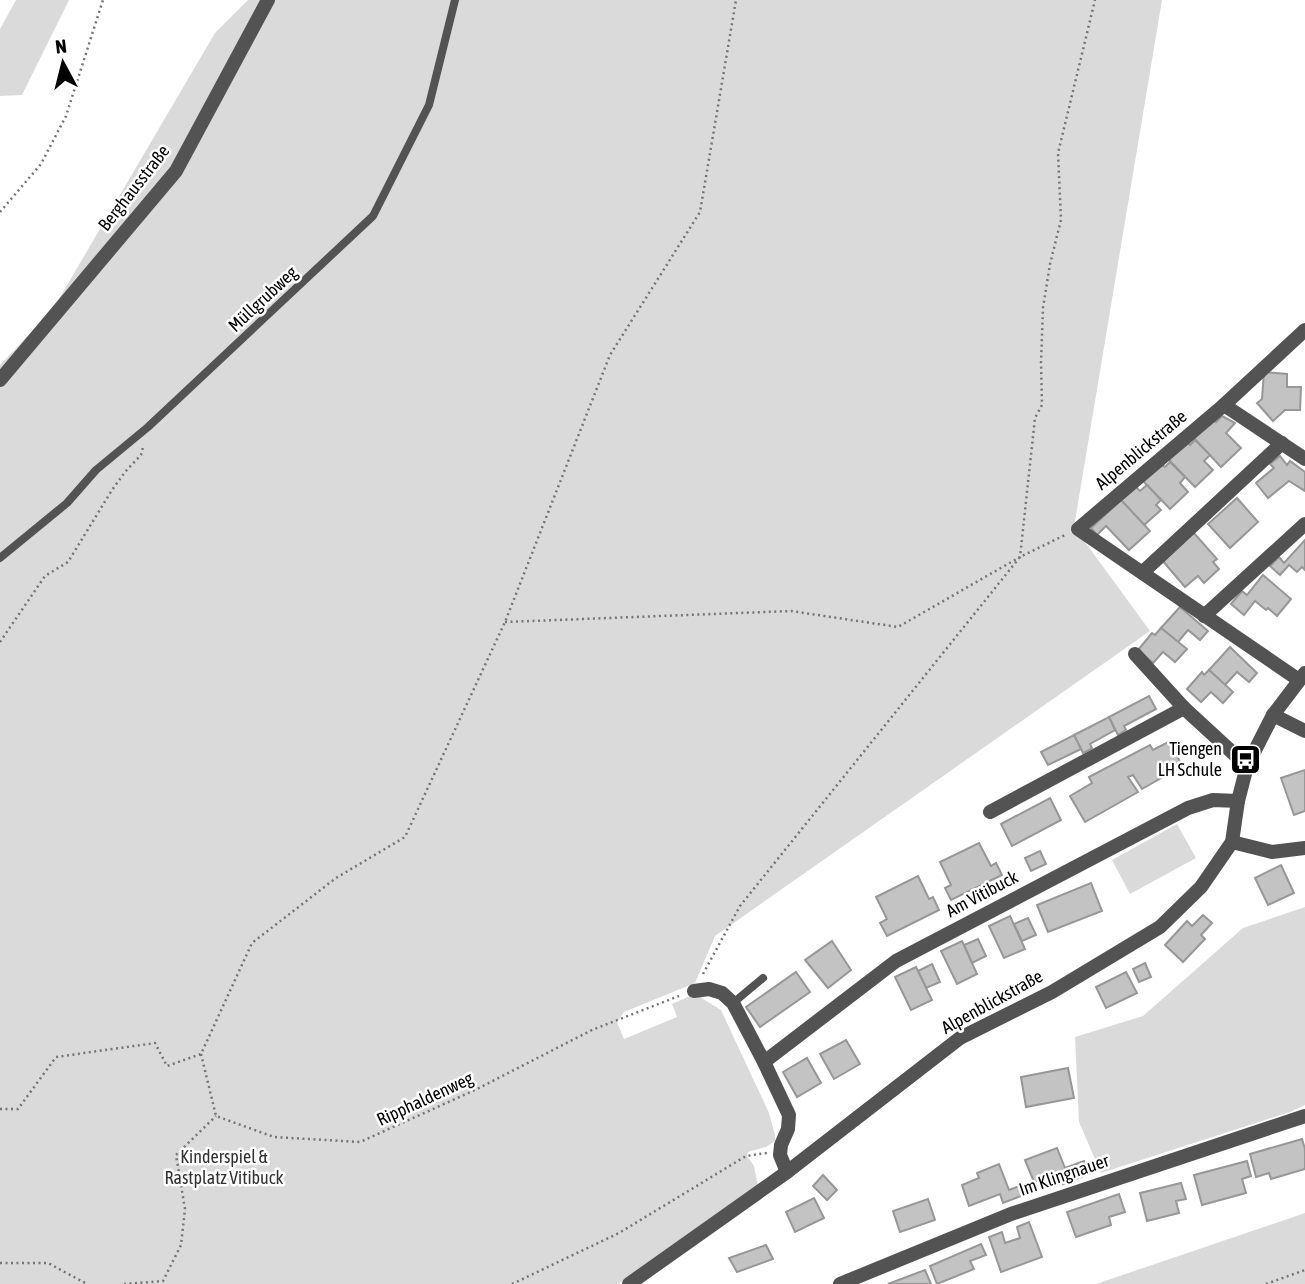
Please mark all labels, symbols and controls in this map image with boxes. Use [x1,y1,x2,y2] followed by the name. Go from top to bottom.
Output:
[28,28,98,98] north arrow
[54,35,68,58] text: N
[94,141,174,235] street label: Berghausstraße
[224,261,302,336] street label: Müllgrubweg
[1091,405,1191,494] street label: Alpenblickstraße
[1158,738,1222,780] place label: Tiengen LH Schule
[1228,742,1262,776] bus stop icon: Tiengen LH Schule
[942,866,1021,921] street label: Am Vitibuck
[937,965,1046,1038] street label: Alpenblickstraße
[373,1067,476,1130] street label: Ripphaldenweg
[165,1146,283,1188] park label: Kinderspiel & Rastplatz Vitibuck
[1016,1149,1112,1200] street label: Im Klingnauer

